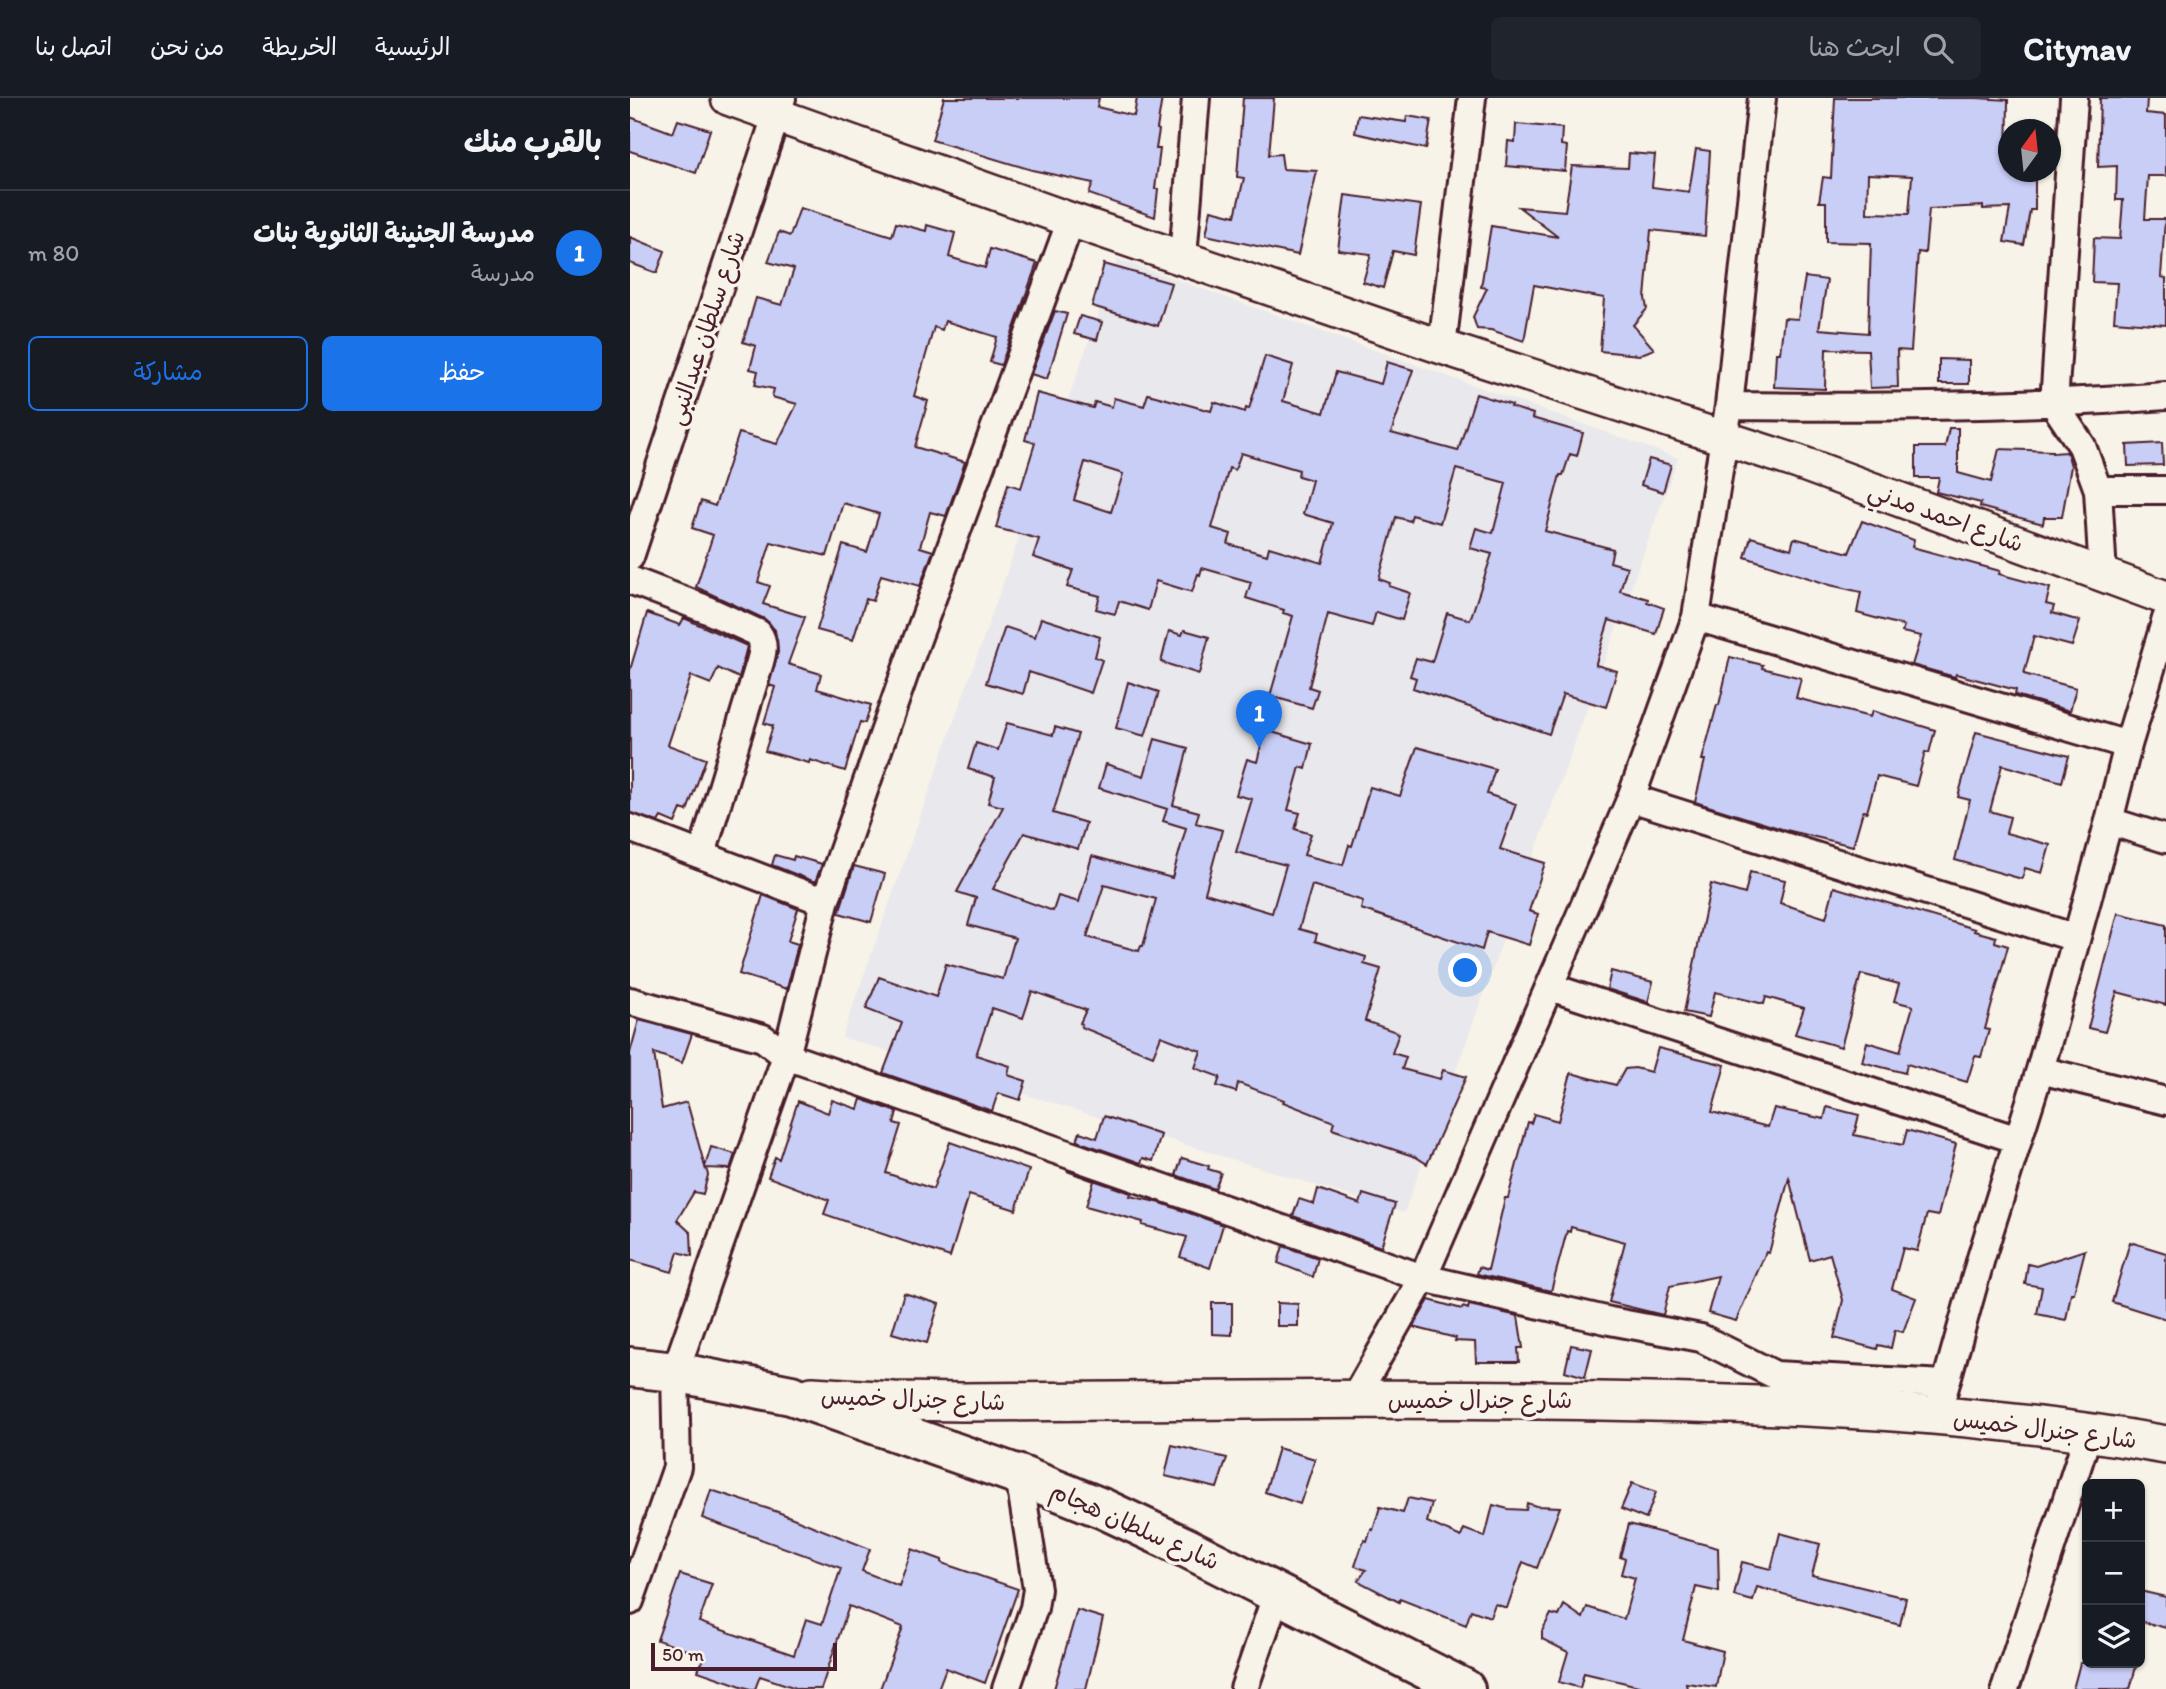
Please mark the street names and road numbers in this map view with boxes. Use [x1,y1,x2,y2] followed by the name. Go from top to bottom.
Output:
[660,227,753,430] street label: شارع سلطان عبدالنبى
[1862,475,2028,565] street label: شارع احمد مدني
[820,1381,1006,1419] street label: شارع جنرال خميس
[1388,1385,1572,1417] street label: شارع جنرال خميس
[1951,1403,2138,1457] street label: شارع جنرال خميس
[1045,1475,1224,1579] street label: شارع سلطان هجام

